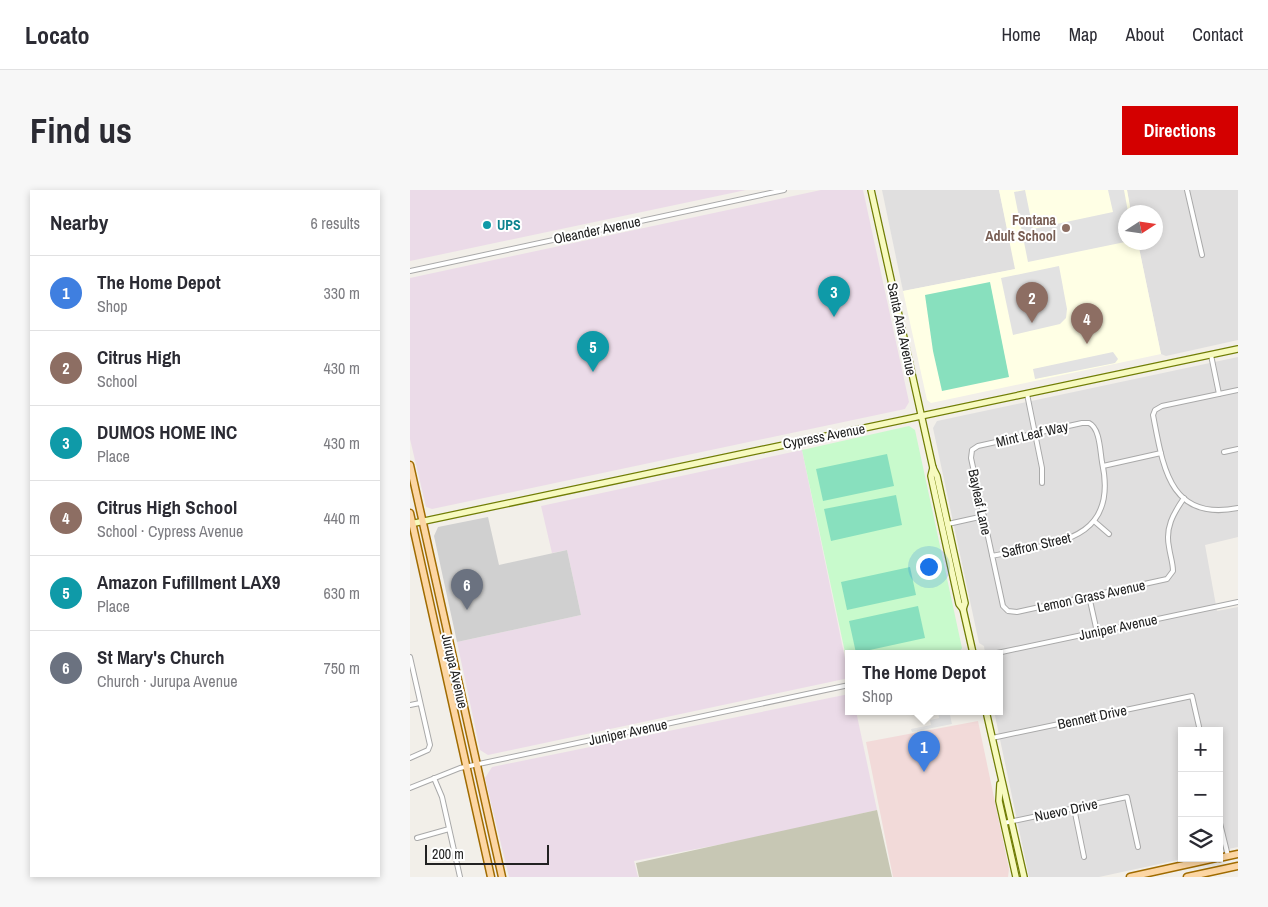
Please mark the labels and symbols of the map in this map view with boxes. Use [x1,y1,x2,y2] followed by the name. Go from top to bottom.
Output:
[1118,205,1163,250] north arrow
[985,211,1057,245] place label: Fontana Adult School
[552,212,642,248] street label: Oleander Avenue
[497,216,521,234] place label: UPS
[481,219,493,231] marker: UPS
[1060,222,1072,234] marker: Fontana Adult School
[818,276,850,317] pin: 3
[883,281,921,377] street label: Santa Ana Avenue
[1016,282,1048,323] pin: 2
[1071,303,1103,344] pin: 4
[577,331,609,372] pin: 5
[994,417,1070,451] street label: Mint Leaf Way
[781,419,867,453] street label: Cypress Avenue
[964,467,996,537] street label: Bayleaf Lane
[1000,528,1072,562] street label: Saffron Street
[916,554,942,580] your location
[451,569,483,610] pin: 6
[1035,576,1147,616] street label: Lemon Grass Avenue
[1077,610,1159,644] street label: Juniper Avenue
[438,632,472,710] street label: Jurupa Avenue
[1056,701,1128,733] street label: Bennett Drive
[587,715,669,749] street label: Juniper Avenue
[908,731,940,772] pin: 1
[1033,795,1099,825] street label: Nuevo Drive
[425,842,549,865] scale bar

